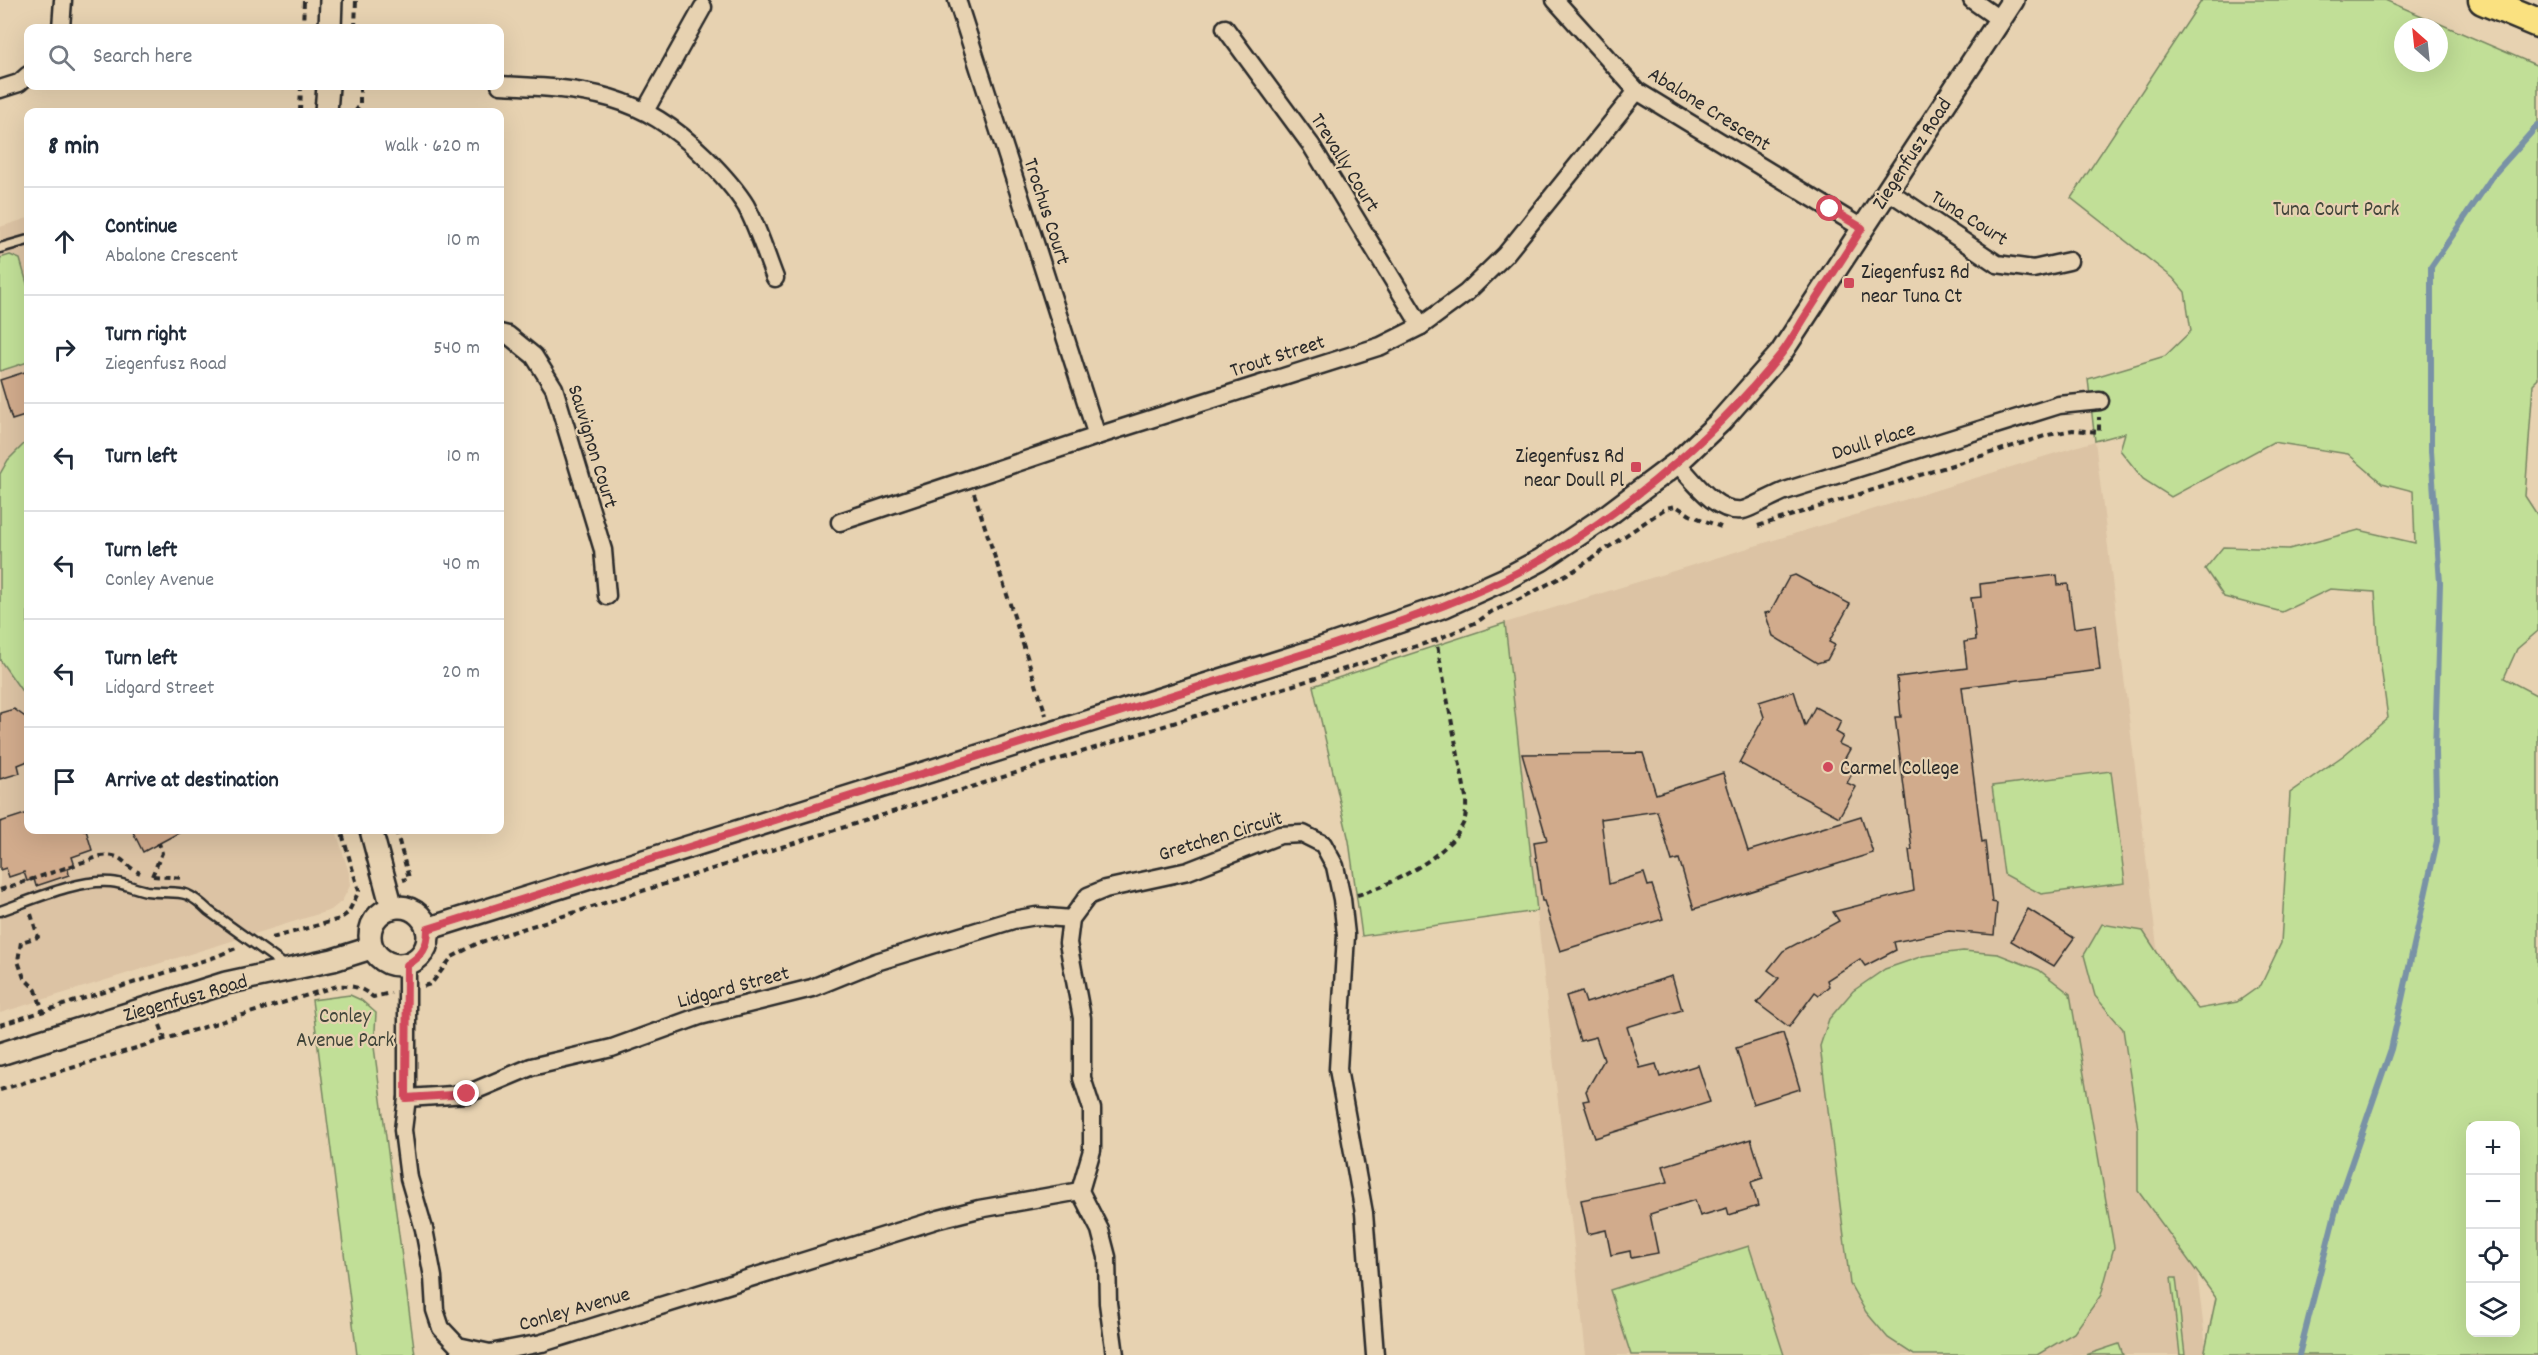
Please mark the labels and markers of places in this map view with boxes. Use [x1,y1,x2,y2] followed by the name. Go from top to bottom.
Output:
[1861,259,1970,313] place label: Ziegenfusz Rd near Tuna Ct
[1842,276,1856,290] marker: Ziegenfusz Rd near Tuna Ct
[1515,443,1624,497] place label: Ziegenfusz Rd near Doull Pl
[1629,460,1643,474] marker: Ziegenfusz Rd near Doull Pl
[1840,755,1959,785] place label: Carmel College
[1821,760,1835,774] marker: Carmel College

